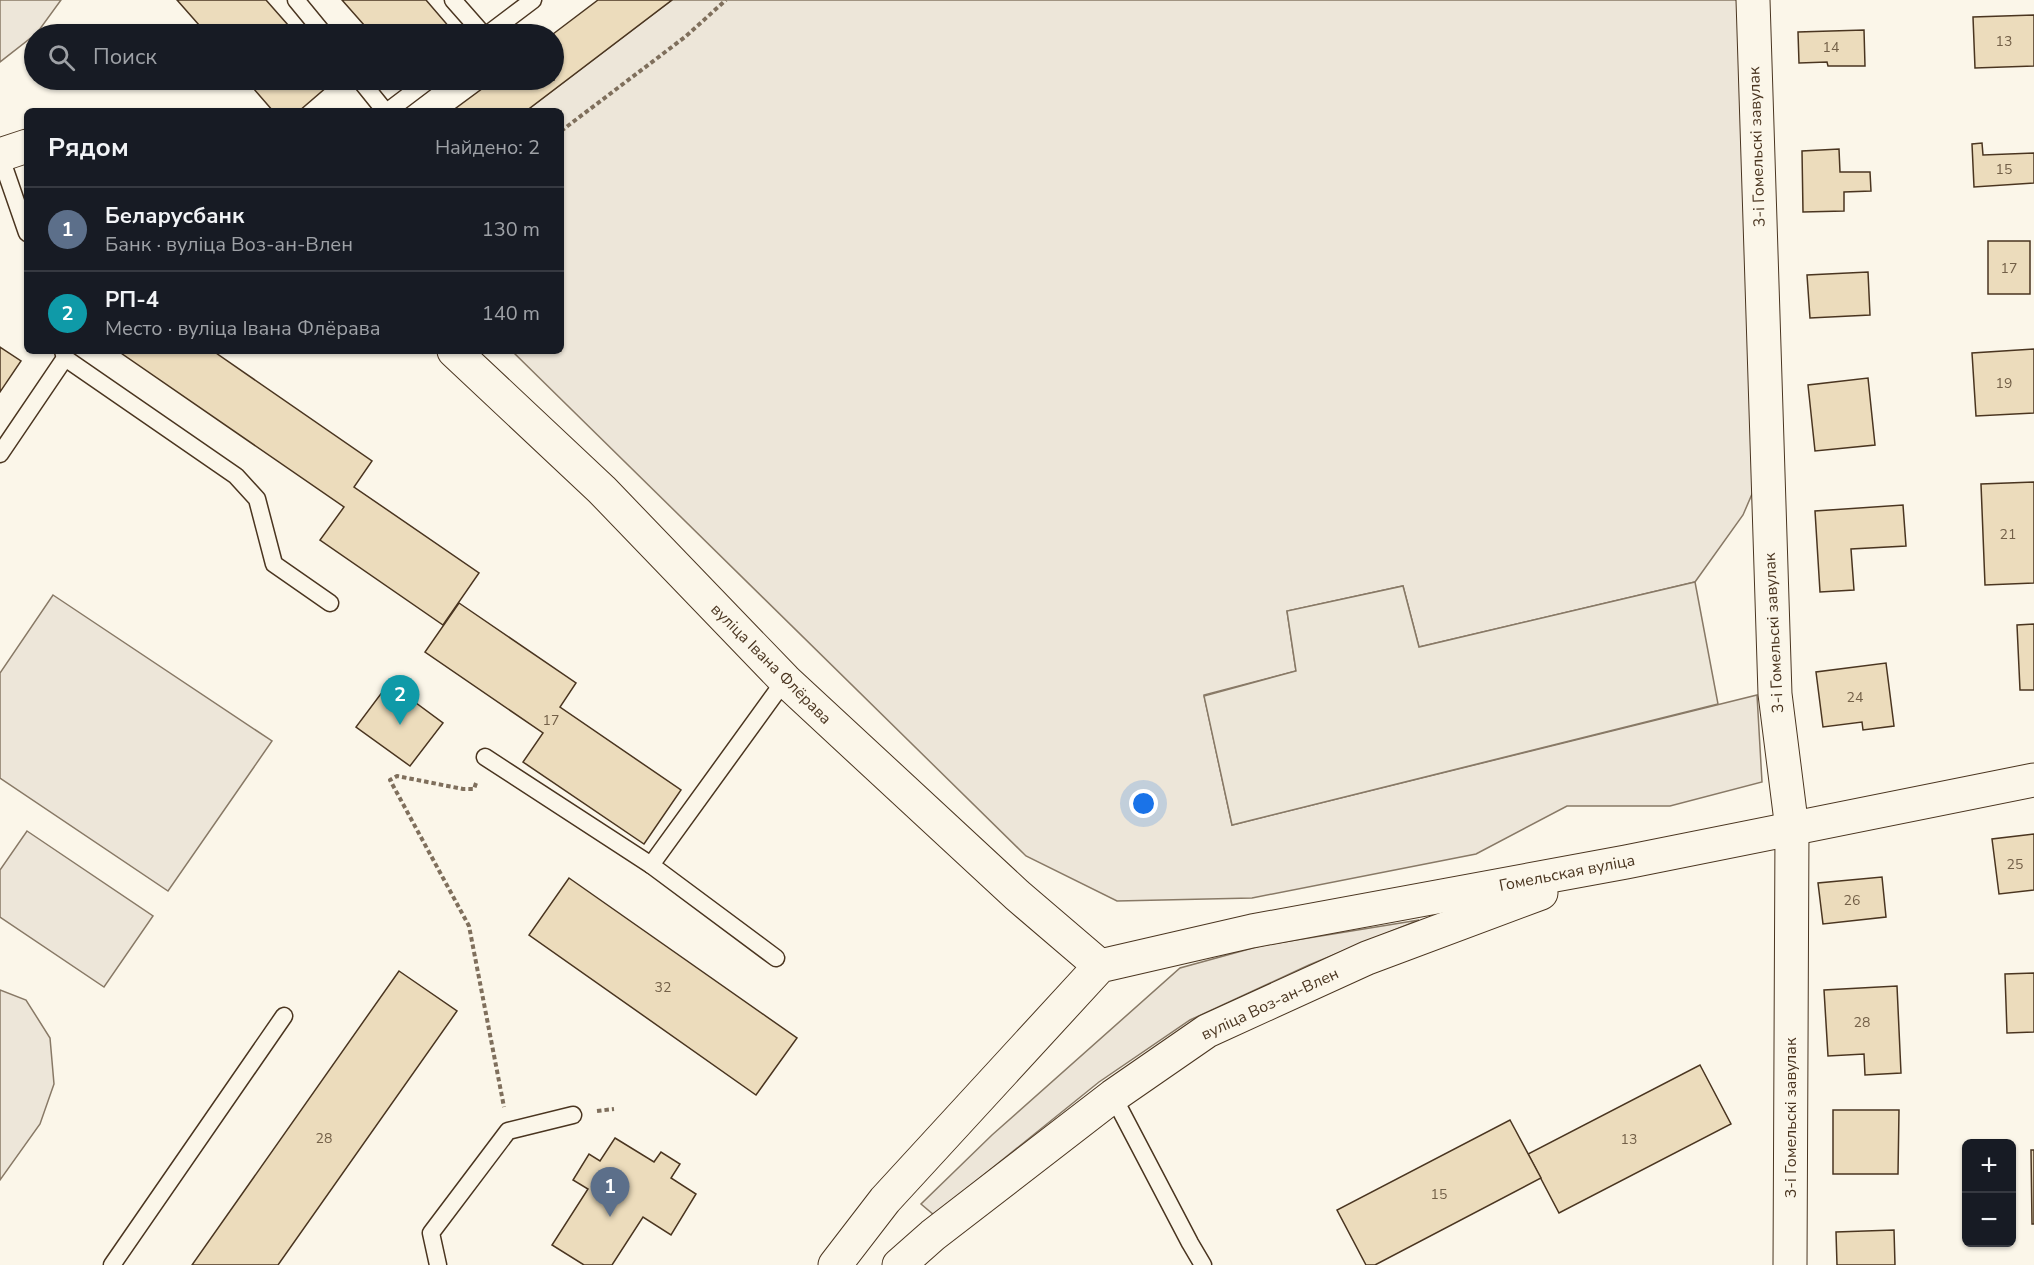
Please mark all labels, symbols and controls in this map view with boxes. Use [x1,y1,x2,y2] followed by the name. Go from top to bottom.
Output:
[24,24,564,90] search box
[1996,32,2012,51] house number: 13
[1823,38,1839,57] house number: 14
[45,41,78,74] icon: search
[93,42,157,72] text: Поиск
[1743,66,1771,228] street label: 3-і Гомельскі завулак
[48,130,129,165] text: Рядом
[435,134,540,161] text: Найдено: 2
[1996,160,2012,179] house number: 15
[105,201,244,231] text: Беларусбанк
[62,216,74,243] text: 1
[482,216,540,243] text: 130 m
[105,231,353,258] text: Банк · вуліца Воз-ан-Влен
[2001,259,2017,278] house number: 17
[105,285,159,315] text: РП-4
[62,300,74,327] text: 2
[482,300,540,327] text: 140 m
[105,315,381,342] text: Место · вуліца Івана Флёрава
[1996,374,2012,393] house number: 19
[2000,525,2016,544] house number: 21
[1759,552,1789,714] street label: 3-і Гомельскі завулак
[706,599,836,729] street label: вуліца Івана Флёрава
[380,676,420,725] pin: 2
[1847,688,1863,707] house number: 24
[543,711,559,730] house number: 17
[1129,789,1158,818] your location
[1497,849,1637,897] street label: Гомельская вуліца
[2007,855,2023,874] house number: 25
[1844,891,1860,910] house number: 26
[1198,962,1342,1046] street label: вуліца Воз-ан-Влен
[655,978,671,997] house number: 32
[1854,1013,1870,1032] house number: 28
[1780,1037,1802,1198] street label: 3-і Гомельскі завулак
[316,1129,332,1148] house number: 28
[1621,1130,1637,1149] house number: 13
[1962,1139,2016,1247] map controls
[1962,1139,2016,1193] button: +
[590,1168,630,1217] pin: 1
[1431,1185,1447,1204] house number: 15
[1962,1193,2016,1247] button: −

